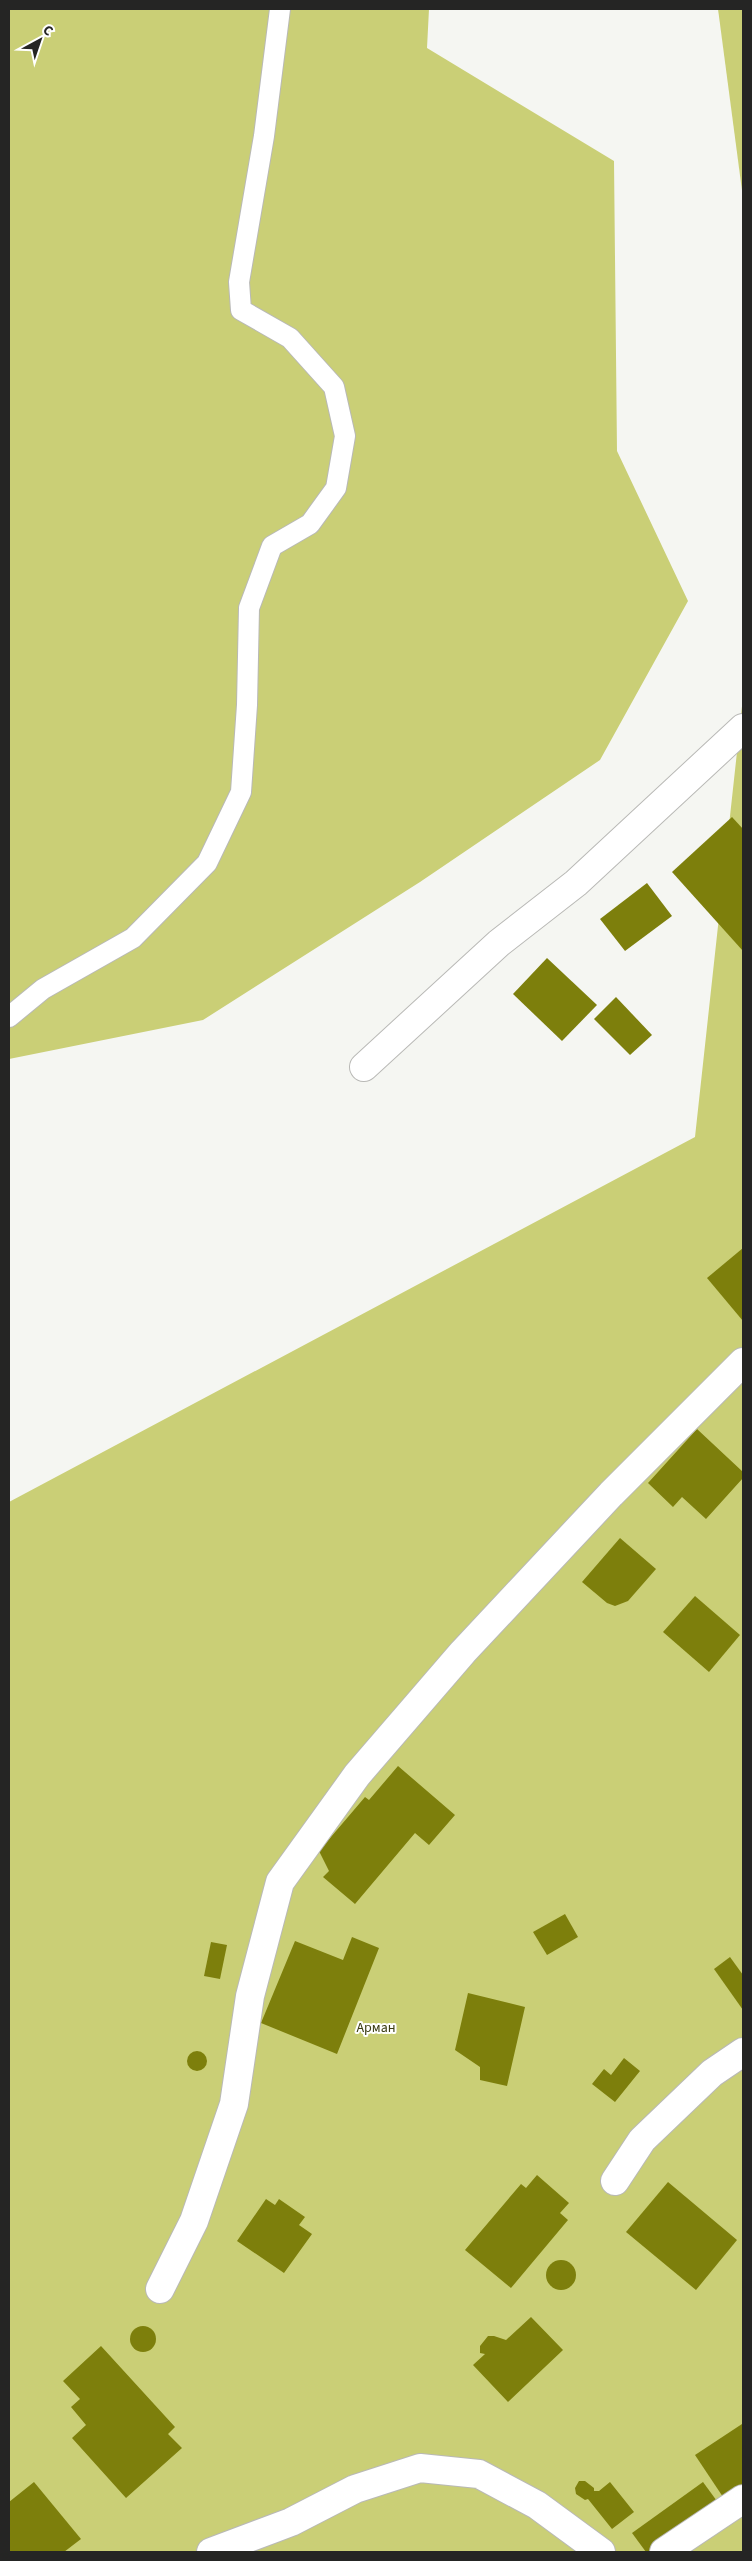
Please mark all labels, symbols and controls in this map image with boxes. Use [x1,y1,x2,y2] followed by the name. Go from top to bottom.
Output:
[15,15,65,65] north arrow
[38,21,57,41] text: С
[356,2018,396,2038] park label: Арман

